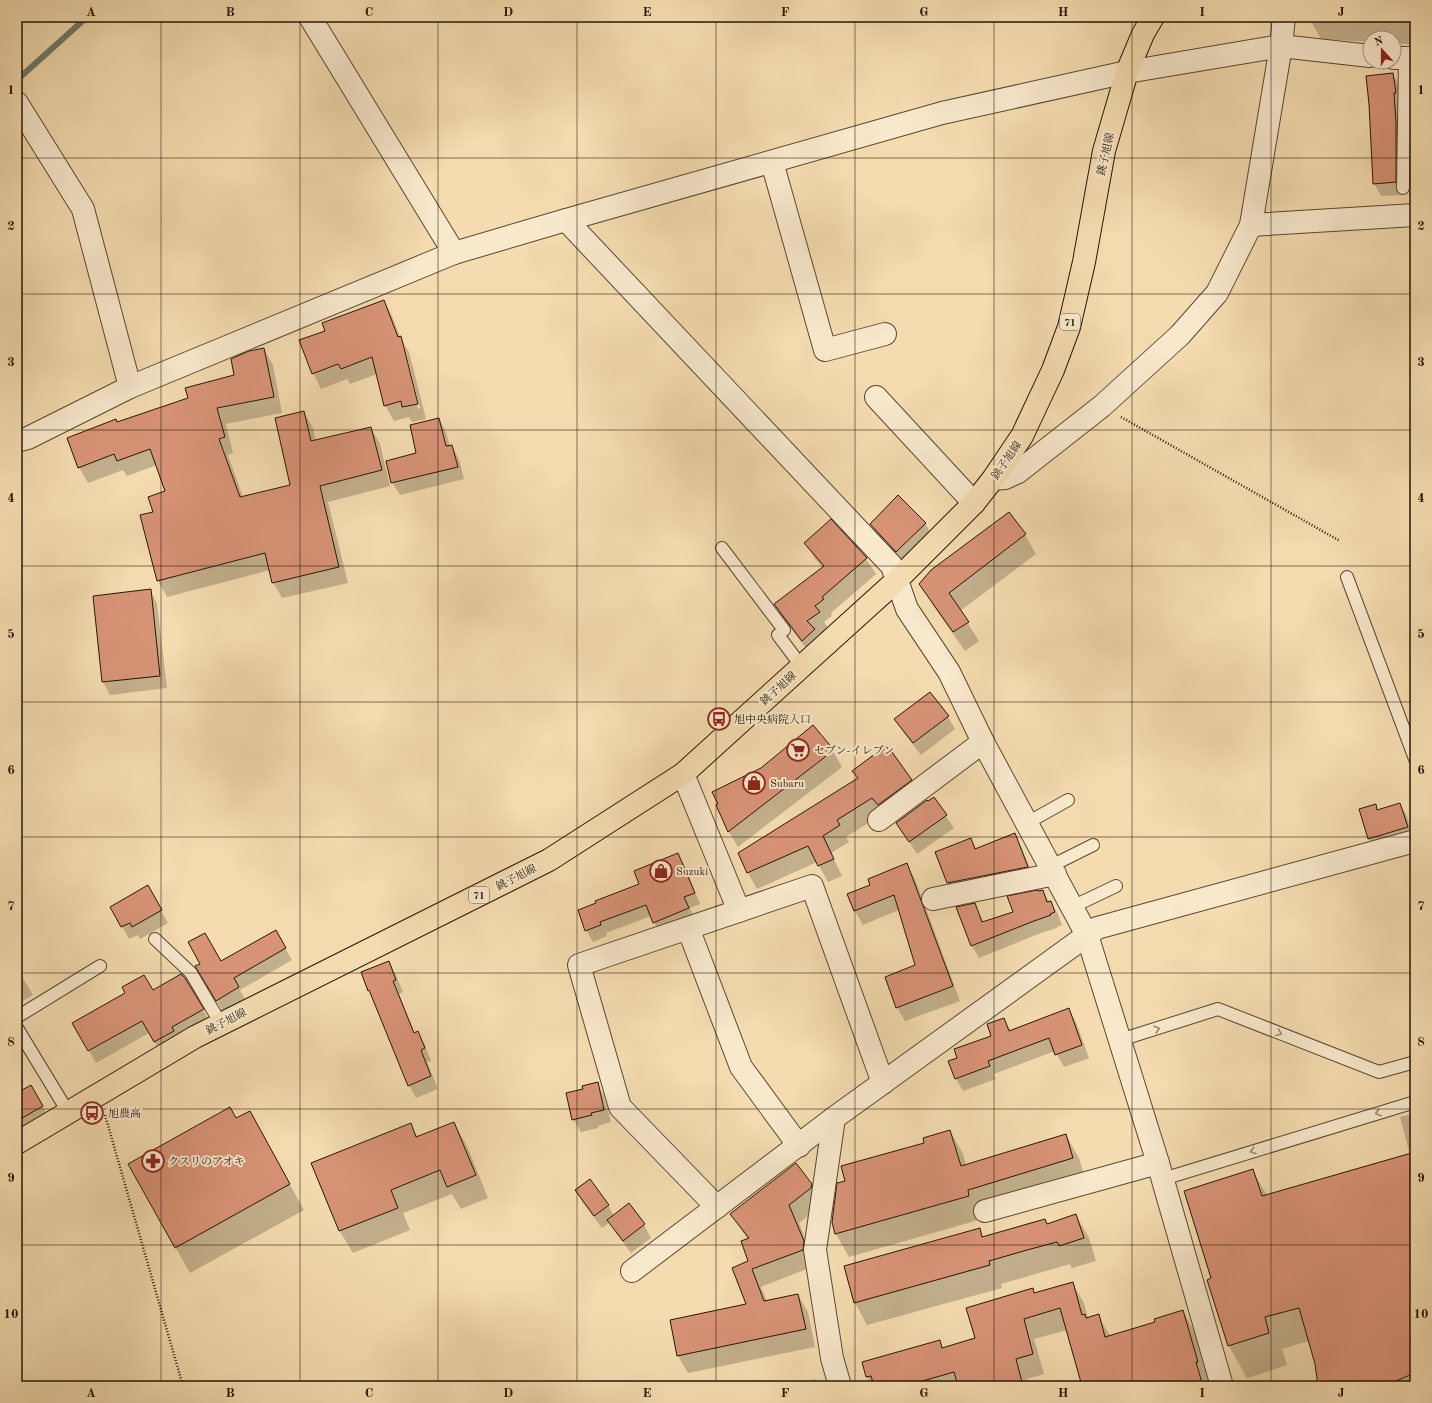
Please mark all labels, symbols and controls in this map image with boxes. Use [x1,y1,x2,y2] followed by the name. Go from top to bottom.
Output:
[86,6,96,19] text: A
[225,6,235,19] text: B
[365,6,373,19] text: C
[503,6,513,19] text: D
[643,6,652,19] text: E
[781,6,790,19] text: F
[919,6,929,19] text: G
[1058,6,1069,19] text: H
[1199,6,1205,19] text: I
[1337,6,1345,19] text: J
[1362,30,1402,70] north arrow
[1373,35,1385,49] text: N
[7,84,15,97] text: 1
[1417,84,1425,97] text: 1
[1094,131,1117,177] street label: 銚子旭線
[7,220,15,233] text: 2
[1417,220,1425,233] text: 2
[1060,314,1080,330] road number: 71
[7,356,15,369] text: 3
[1417,356,1425,369] text: 3
[988,439,1024,482] street label: 銚子旭線
[7,492,15,505] text: 4
[1417,492,1425,505] text: 4
[7,628,15,641] text: 5
[1417,628,1425,641] text: 5
[758,669,799,708] street label: 銚子旭線
[706,706,732,732] bus stop icon: 旭中央病院入口
[734,713,811,726] place label: 旭中央病院入口
[785,737,811,763] supermarket icon: セブン-イレブン
[814,744,894,757] place label: セブン-イレブン
[7,764,15,777] text: 6
[1417,764,1425,777] text: 6
[741,770,767,796] shop icon: Subaru
[770,779,804,790] place label: Subaru
[648,858,674,884] shop icon: Suzuki
[494,862,539,893] street label: 銚子旭線
[676,867,708,878] place label: Suzuki
[469,887,489,903] road number: 71
[7,900,15,913] text: 7
[1417,900,1425,913] text: 7
[204,1006,249,1037] street label: 銚子旭線
[1153,1025,1160,1033] one-way arrow
[1276,1028,1283,1036] one-way arrow
[7,1036,15,1049] text: 8
[1417,1036,1425,1049] text: 8
[79,1100,105,1126] bus stop icon: 旭農高
[108,1107,141,1120] place label: 旭農高
[1374,1108,1381,1117] one-way arrow
[1250,1146,1257,1155] one-way arrow
[140,1148,166,1174] pharmacy icon: クスリのアオキ
[168,1156,245,1168] place label: クスリのアオキ
[7,1172,15,1185] text: 9
[1417,1172,1425,1185] text: 9
[3,1308,19,1321] text: 10
[1413,1308,1429,1321] text: 10
[86,1387,96,1400] text: A
[225,1387,235,1400] text: B
[365,1387,373,1400] text: C
[503,1387,513,1400] text: D
[643,1387,652,1400] text: E
[781,1387,790,1400] text: F
[919,1387,929,1400] text: G
[1058,1387,1069,1400] text: H
[1199,1387,1205,1400] text: I
[1337,1387,1345,1400] text: J

